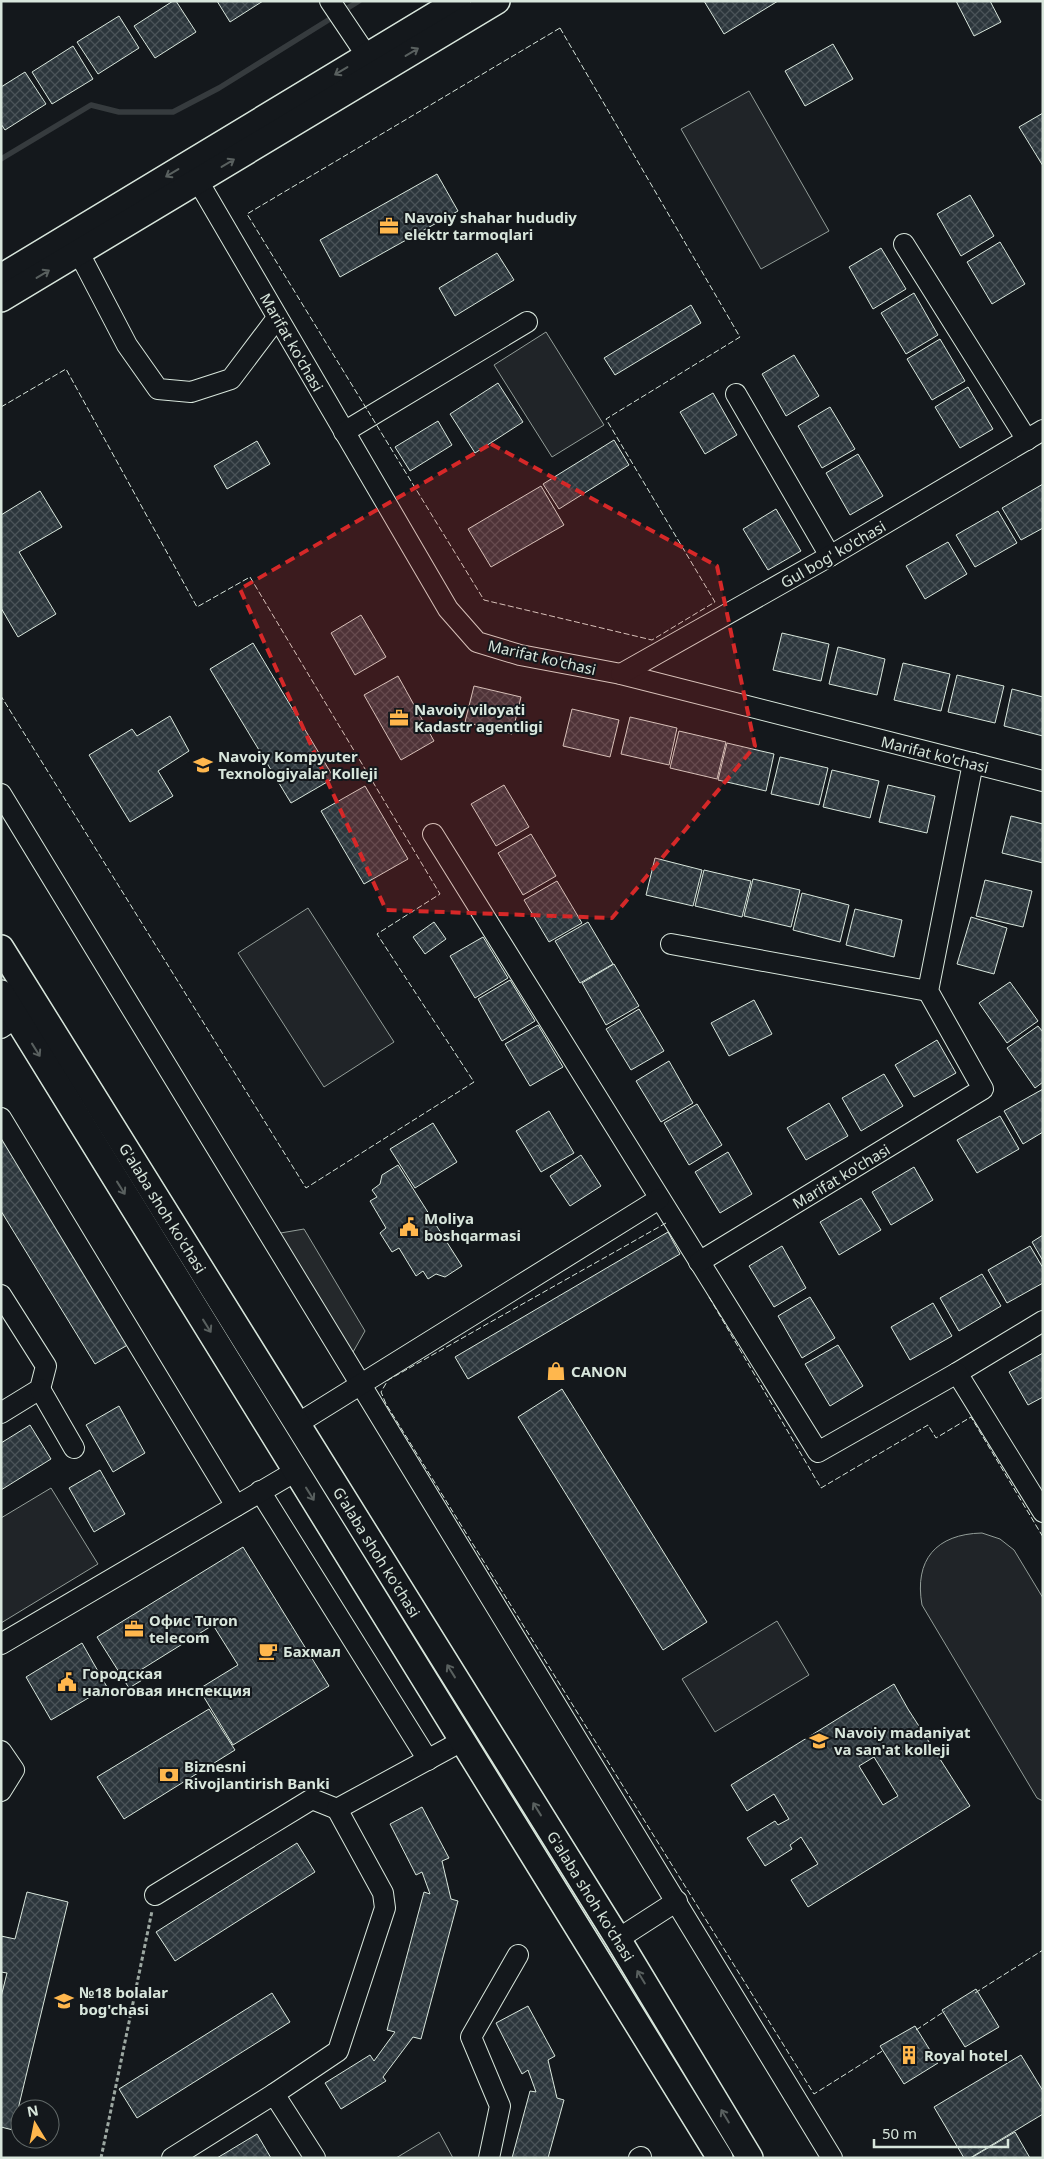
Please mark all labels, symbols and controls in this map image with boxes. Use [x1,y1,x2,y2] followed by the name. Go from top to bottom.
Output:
[404,47,418,57] one-way arrow
[335,66,349,76] one-way arrow
[220,158,234,168] one-way arrow
[166,169,180,179] one-way arrow
[404,207,577,244] place label: Navoiy shahar hududiy elektr tarmoqlari
[378,215,400,237] office icon: Navoiy shahar hududiy elektr tarmoqlari
[36,268,50,278] one-way arrow
[256,289,328,395] street label: Marifat ko'chasi
[777,516,889,592] street label: Gul bog' ko'chasi
[486,635,598,679] street label: Marifat ko'chasi
[414,699,543,736] place label: Navoiy viloyati Kadastr agentligi
[388,707,410,729] office icon: Navoiy viloyati Kadastr agentligi
[879,731,991,777] street label: Marifat ko'chasi
[218,746,378,783] place label: Navoiy Kompyuter Texnologiyalar Kolleji
[192,754,214,776] school or university icon: Navoiy Kompyuter Texnologiyalar Kolleji
[31,1042,41,1056] one-way arrow
[115,1139,211,1277] street label: G'alaba shoh ko'chasi
[789,1139,893,1213] street label: Marifat ko'chasi
[117,1181,127,1195] one-way arrow
[424,1208,521,1245] place label: Moliya boshqarmasi
[398,1216,420,1238] public building icon: Moliya boshqarmasi
[202,1319,212,1333] one-way arrow
[545,1360,567,1382] shop icon: CANON
[571,1361,627,1381] place label: CANON
[329,1483,425,1621] street label: G'alaba shoh ko'chasi
[306,1487,316,1501] one-way arrow
[149,1610,238,1647] place label: Офис Turon telecom
[123,1618,145,1640] office icon: Офис Turon telecom
[257,1640,279,1662] cafe icon: Бахмал
[283,1641,341,1661] place label: Бахмал
[82,1663,251,1700] place label: Городская налоговая инспекция
[446,1664,457,1678] one-way arrow
[56,1671,78,1693] public building icon: Городская налоговая инспекция
[834,1722,971,1759] place label: Navoiy madaniyat va san'at kolleji
[808,1730,830,1752] school or university icon: Navoiy madaniyat va san'at kolleji
[184,1756,330,1793] place label: Biznesni Rivojlantirish Banki
[158,1764,180,1786] bank icon: Biznesni Rivojlantirish Banki
[532,1802,542,1816] one-way arrow
[543,1827,639,1965] street label: G'alaba shoh ko'chasi
[635,1971,645,1985] one-way arrow
[79,1982,168,2019] place label: №18 bolalar bog'chasi
[53,1990,75,2012] school or university icon: №18 bolalar bog'chasi
[898,2044,920,2066] building icon: Royal hotel
[924,2045,1008,2065] place label: Royal hotel
[10,2099,60,2149] north arrow
[25,2100,40,2121] text: N
[719,2110,729,2124] one-way arrow
[874,2116,1008,2148] scale bar
[882,2123,917,2143] text: 50 m

